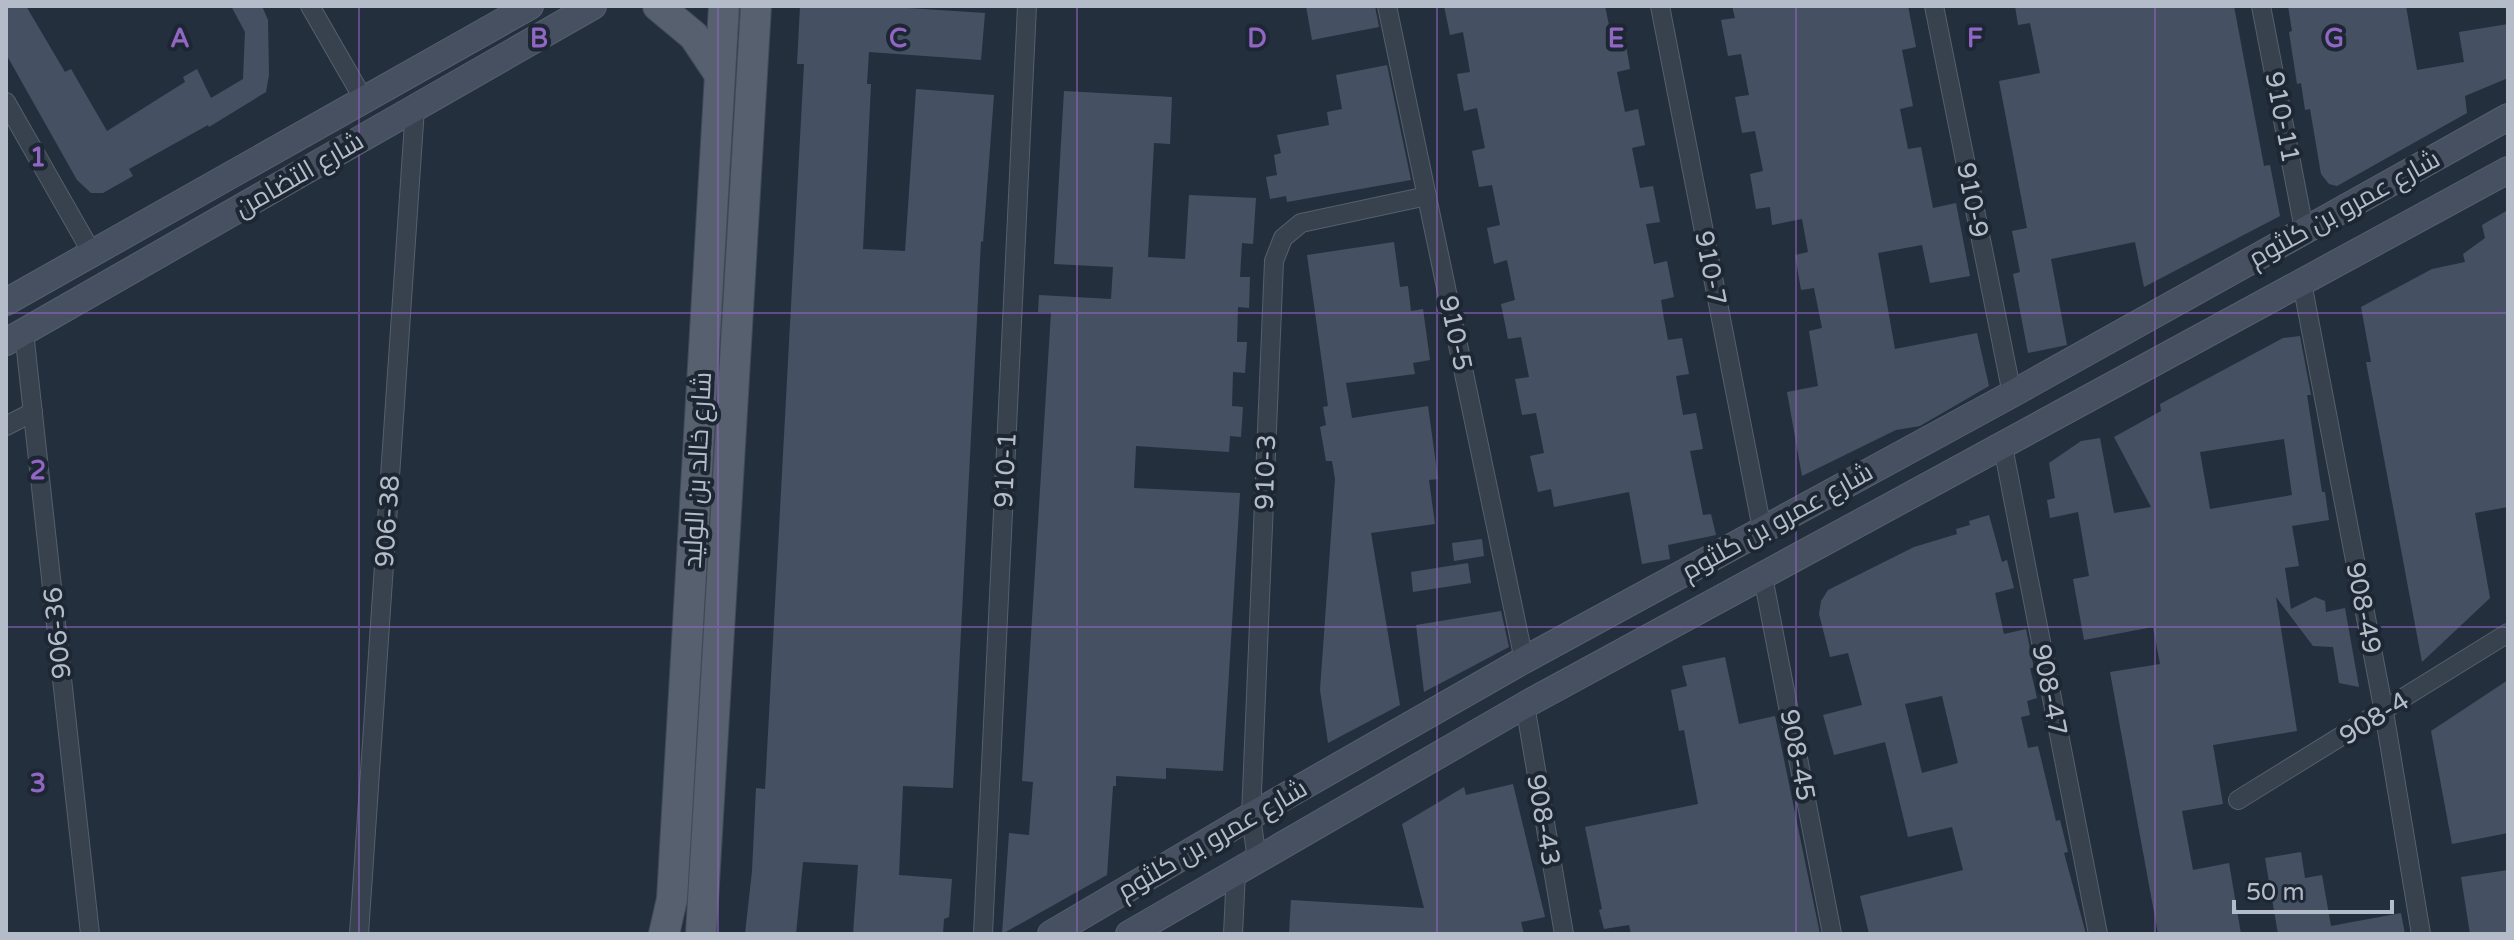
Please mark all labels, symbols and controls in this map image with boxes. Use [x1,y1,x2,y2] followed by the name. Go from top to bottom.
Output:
[170,23,190,54] text: A
[530,23,548,54] text: B
[889,23,907,54] text: C
[1247,23,1267,54] text: D
[1608,23,1624,54] text: E
[1967,23,1983,54] text: F
[2324,23,2344,54] text: G
[2258,69,2307,165] street label: 910-11
[229,125,370,225] street label: شارع التضامن
[30,142,46,173] text: 1
[2243,143,2446,276] street label: شارع عمرو بن كلثوم
[1950,160,1995,240] street label: 910-9
[1688,228,1733,308] street label: 910-7
[1432,293,1479,373] street label: 910-5
[677,371,719,569] street label: شارع خالد بن الوليد
[988,431,1023,509] street label: 910-1
[1249,434,1282,510] street label: 910-3
[30,455,46,486] text: 2
[1676,456,1879,589] street label: شارع عمرو بن كلثوم
[369,474,406,568] street label: 906-38
[2339,560,2388,656] street label: 908-49
[37,585,78,680] street label: 906-36
[2025,642,2074,738] street label: 908-47
[2334,685,2415,752] street label: 908-4
[1773,707,1822,803] street label: 908-45
[30,768,46,799] text: 3
[1520,772,1567,868] street label: 908-43
[1112,773,1314,908] street label: شارع عمرو بن كلثوم
[2234,864,2392,914] scale bar
[2246,878,2304,907] text: 50 m

